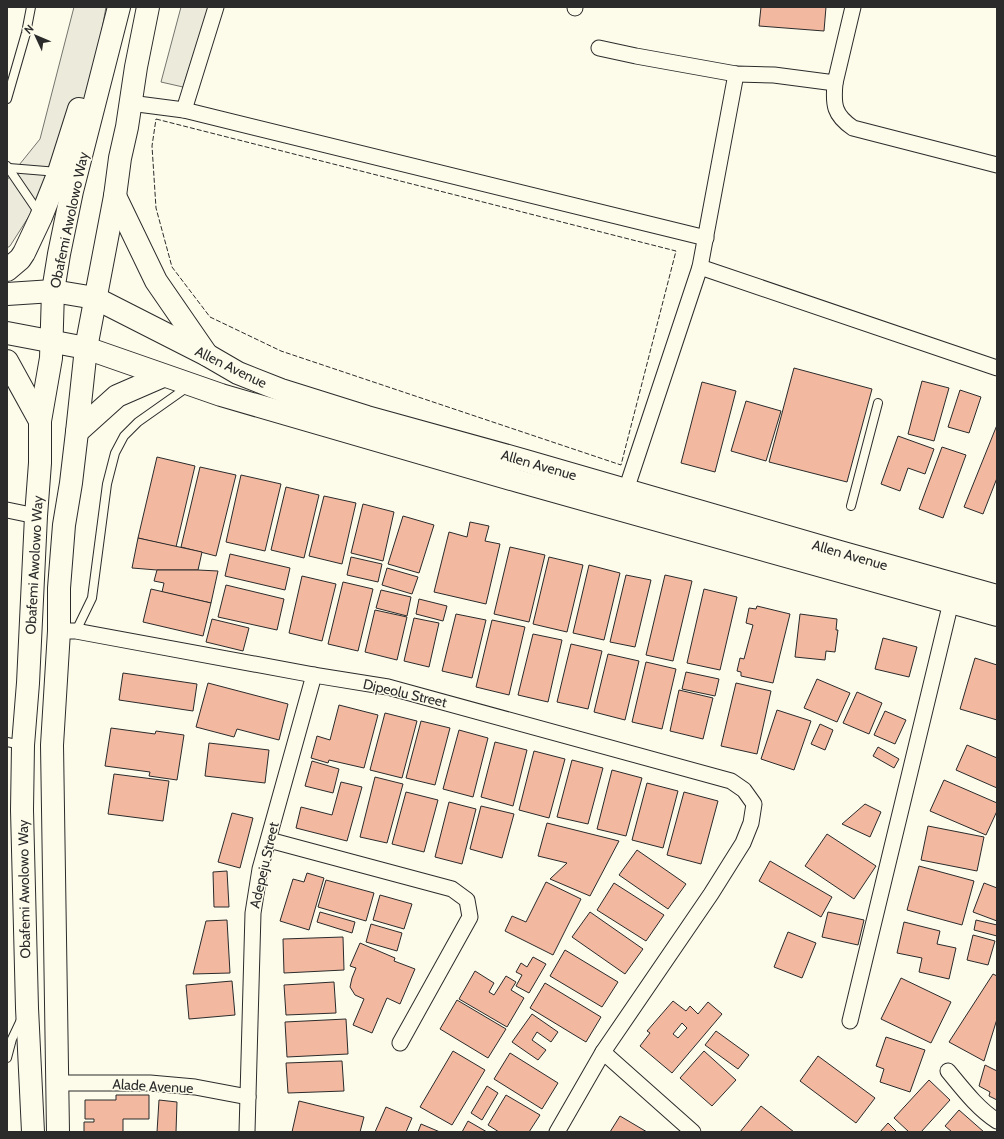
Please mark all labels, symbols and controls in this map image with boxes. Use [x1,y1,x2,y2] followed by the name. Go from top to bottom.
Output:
[16,16,56,56] north arrow
[21,21,37,37] text: N
[46,150,92,290] street label: Obafemi Awolowo Way
[192,342,270,392] street label: Allen Avenue
[499,446,579,484] street label: Allen Avenue
[21,495,47,635] street label: Obafemi Awolowo Way
[810,536,890,574] street label: Allen Avenue
[361,675,449,711] street label: Dipeolu Street
[14,819,34,959] street label: Obafemi Awolowo Way
[245,820,283,910] street label: Adepeju Street
[112,1075,194,1097] street label: Alade Avenue

